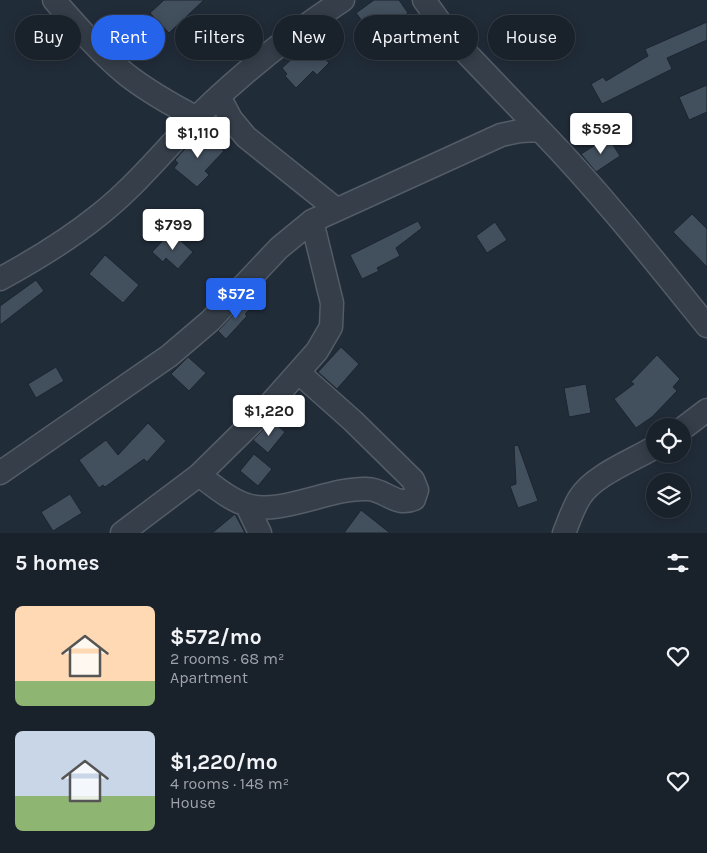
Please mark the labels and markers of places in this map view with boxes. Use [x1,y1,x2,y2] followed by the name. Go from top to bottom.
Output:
[571,112,631,155] pin: $592
[157,116,239,159] pin: $1,110
[143,208,203,251] pin: $799
[206,278,266,320] pin: $572
[228,394,310,437] pin: $1,220

